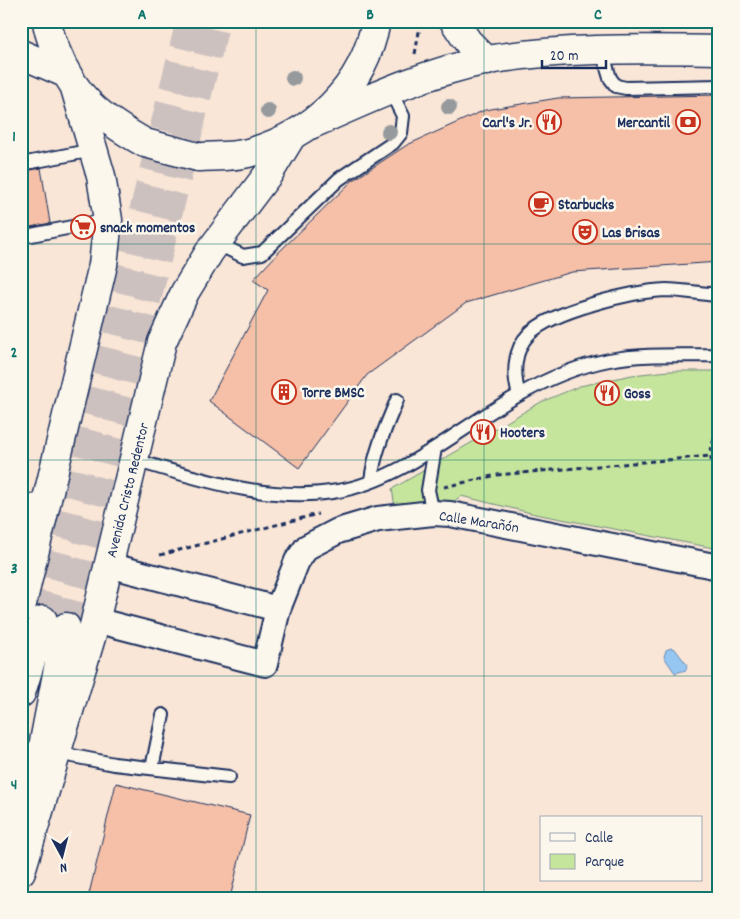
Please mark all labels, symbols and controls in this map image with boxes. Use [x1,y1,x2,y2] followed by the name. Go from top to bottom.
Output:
[138,4,147,27] text: A
[366,4,374,27] text: B
[594,4,602,27] text: C
[542,38,606,70] scale bar
[550,46,578,68] text: 20 m
[536,109,562,135] restaurant icon: Carl's Jr.
[675,109,701,135] bank icon: Mercantil
[482,113,532,135] place label: Carl's Jr.
[617,113,670,135] place label: Mercantil
[12,126,16,149] text: 1
[528,191,554,217] cafe icon: Starbucks
[558,195,614,217] place label: Starbucks
[70,214,96,240] supermarket icon: snack momentos
[100,218,195,240] place label: snack momentos
[572,219,598,245] theatre icon: Las Brisas
[602,223,660,245] place label: Las Brisas
[11,342,18,365] text: 2
[271,379,297,405] building icon: Torre BMSC
[594,380,620,406] restaurant icon: Goss
[302,383,365,405] place label: Torre BMSC
[624,384,651,406] place label: Goss
[470,419,496,445] restaurant icon: Hooters
[102,420,156,560] street label: Avenida Cristo Redentor
[500,423,545,445] place label: Hooters
[437,506,520,540] street label: Calle Marañón
[10,558,18,581] text: 3
[11,774,17,797] text: 4
[540,816,702,882] legend
[585,828,614,850] text: Calle
[38,832,88,882] north arrow
[585,852,625,874] text: Parque
[59,857,68,877] text: N

